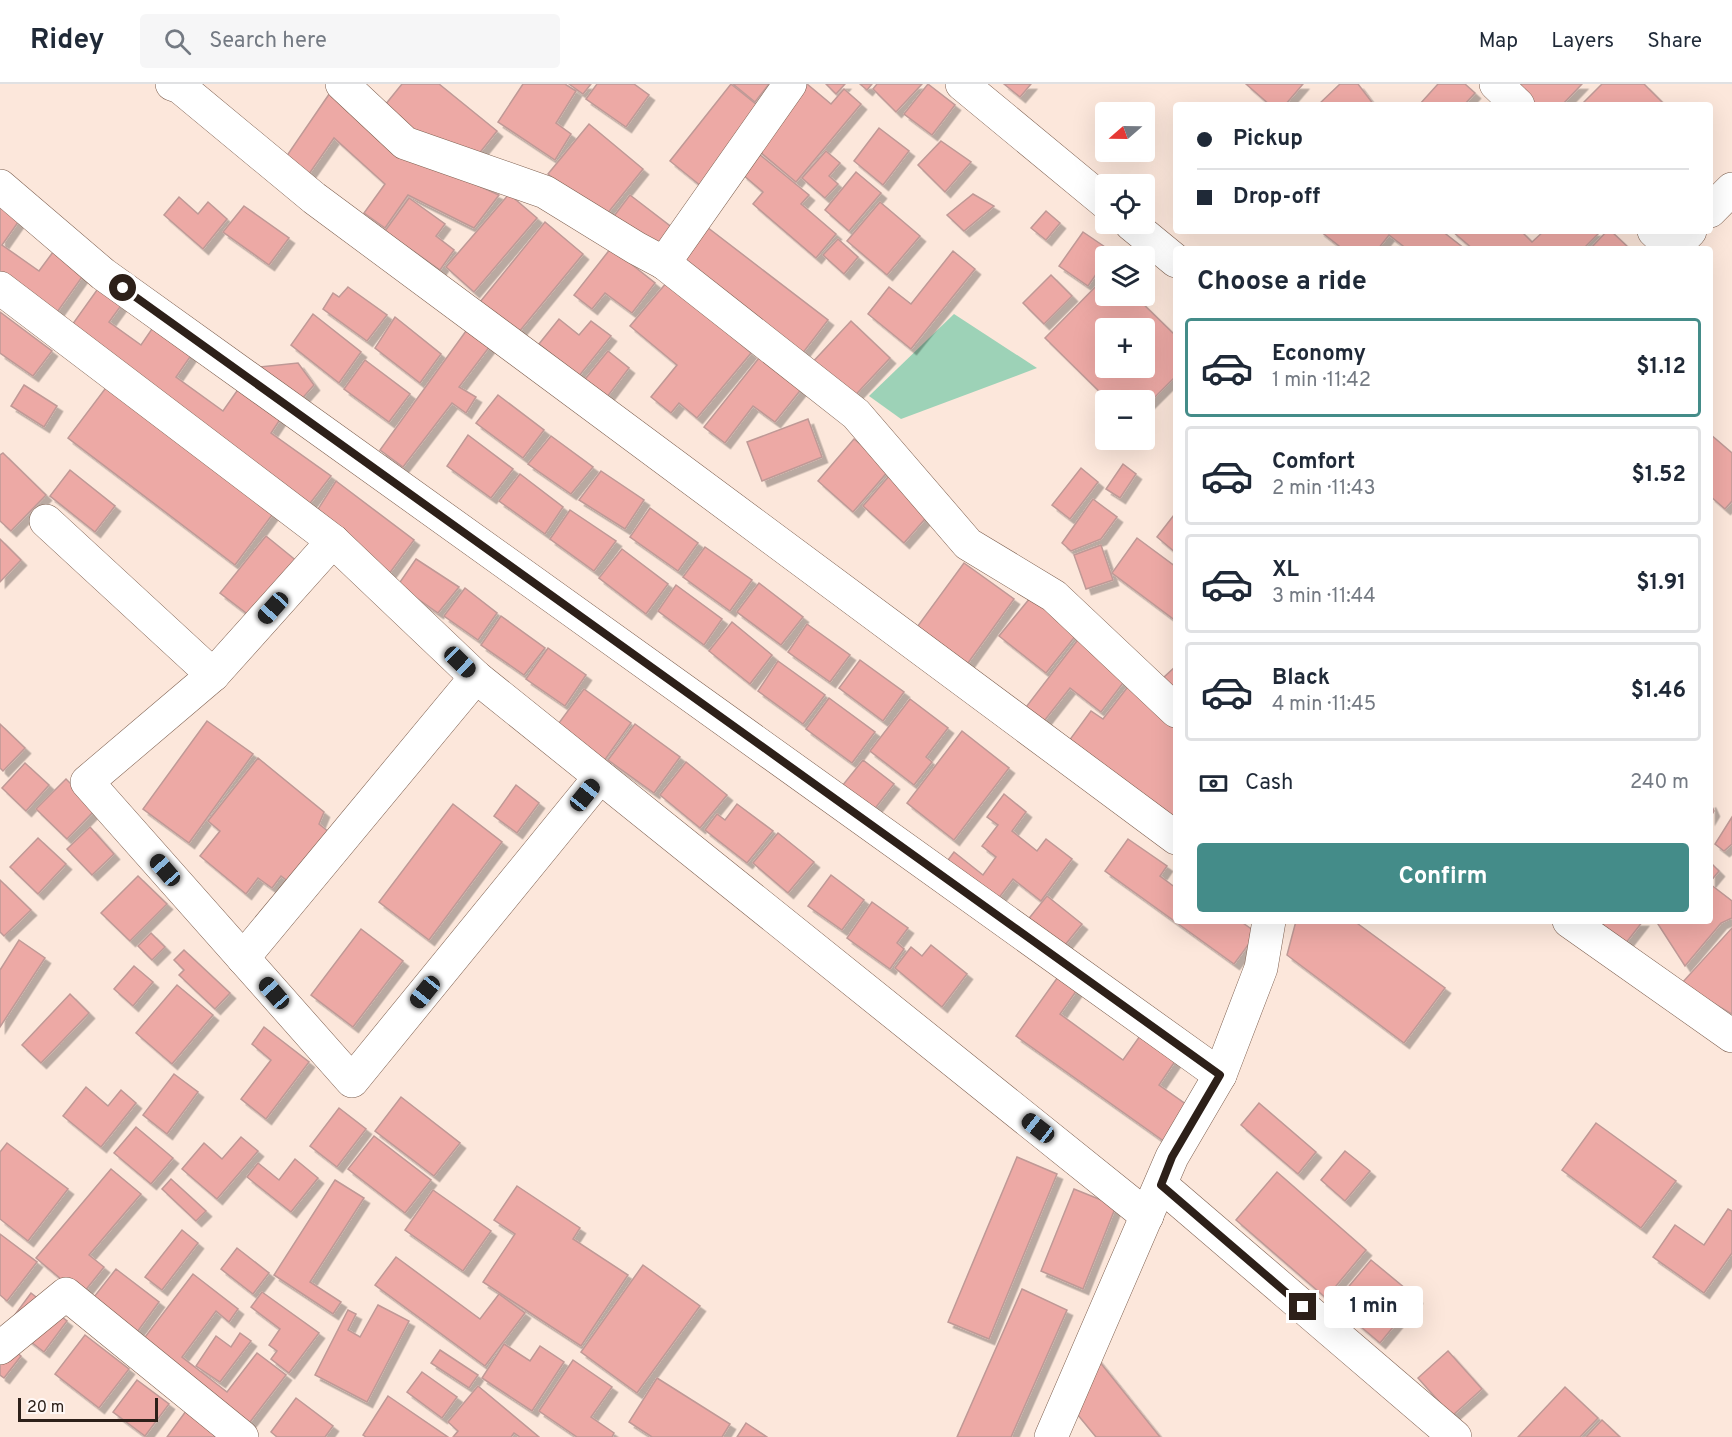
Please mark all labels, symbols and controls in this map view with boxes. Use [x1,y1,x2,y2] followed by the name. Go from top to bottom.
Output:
[140,14,560,68] search box
[30,23,104,59] text: Ridey
[161,25,194,58] icon: search
[209,28,327,55] text: Search here
[1479,28,1518,55] text: Map
[1551,28,1614,55] text: Layers
[1647,28,1702,55] text: Share
[1095,102,1155,162] north arrow
[1095,102,1155,450] map controls
[1233,126,1303,153] text: Pickup
[1095,174,1155,234] button: locate
[1233,184,1320,211] text: Drop-off
[1095,246,1155,306] button: layers
[1197,265,1367,299] text: Choose a ride
[109,274,136,301] route start
[1095,318,1155,378] button: +
[1200,341,1254,395] icon: car
[1272,341,1366,368] text: Economy
[1636,354,1686,381] text: $1.12
[1272,368,1371,394] text: 1 min · 11:42
[1095,390,1155,450] button: −
[1200,449,1254,503] icon: car
[1272,449,1355,476] text: Comfort
[1632,462,1686,489] text: $1.52
[1272,476,1376,502] text: 2 min · 11:43
[1200,557,1254,611] icon: car
[1272,557,1299,584] text: XL
[1636,570,1686,597] text: $1.91
[1272,584,1376,610] text: 3 min · 11:44
[254,589,292,627] car
[441,643,479,681] car
[1200,665,1254,719] icon: car
[1272,665,1330,692] text: Black
[1631,678,1686,705] text: $1.46
[1272,692,1376,718] text: 4 min · 11:45
[1197,767,1230,800] icon: cash
[1245,770,1294,797] text: Cash
[1630,770,1689,796] text: 240 m
[567,775,603,815] car
[1197,843,1689,912] button: Confirm
[146,851,184,889] car
[407,972,443,1012] car
[255,974,293,1012] car
[1018,1110,1058,1146] car
[1324,1286,1423,1328] callout: 1 min
[1289,1293,1316,1320] route end
[1349,1294,1398,1320] text: 1 min
[18,1395,158,1422] scale bar
[27,1398,64,1418] text: 20 m

